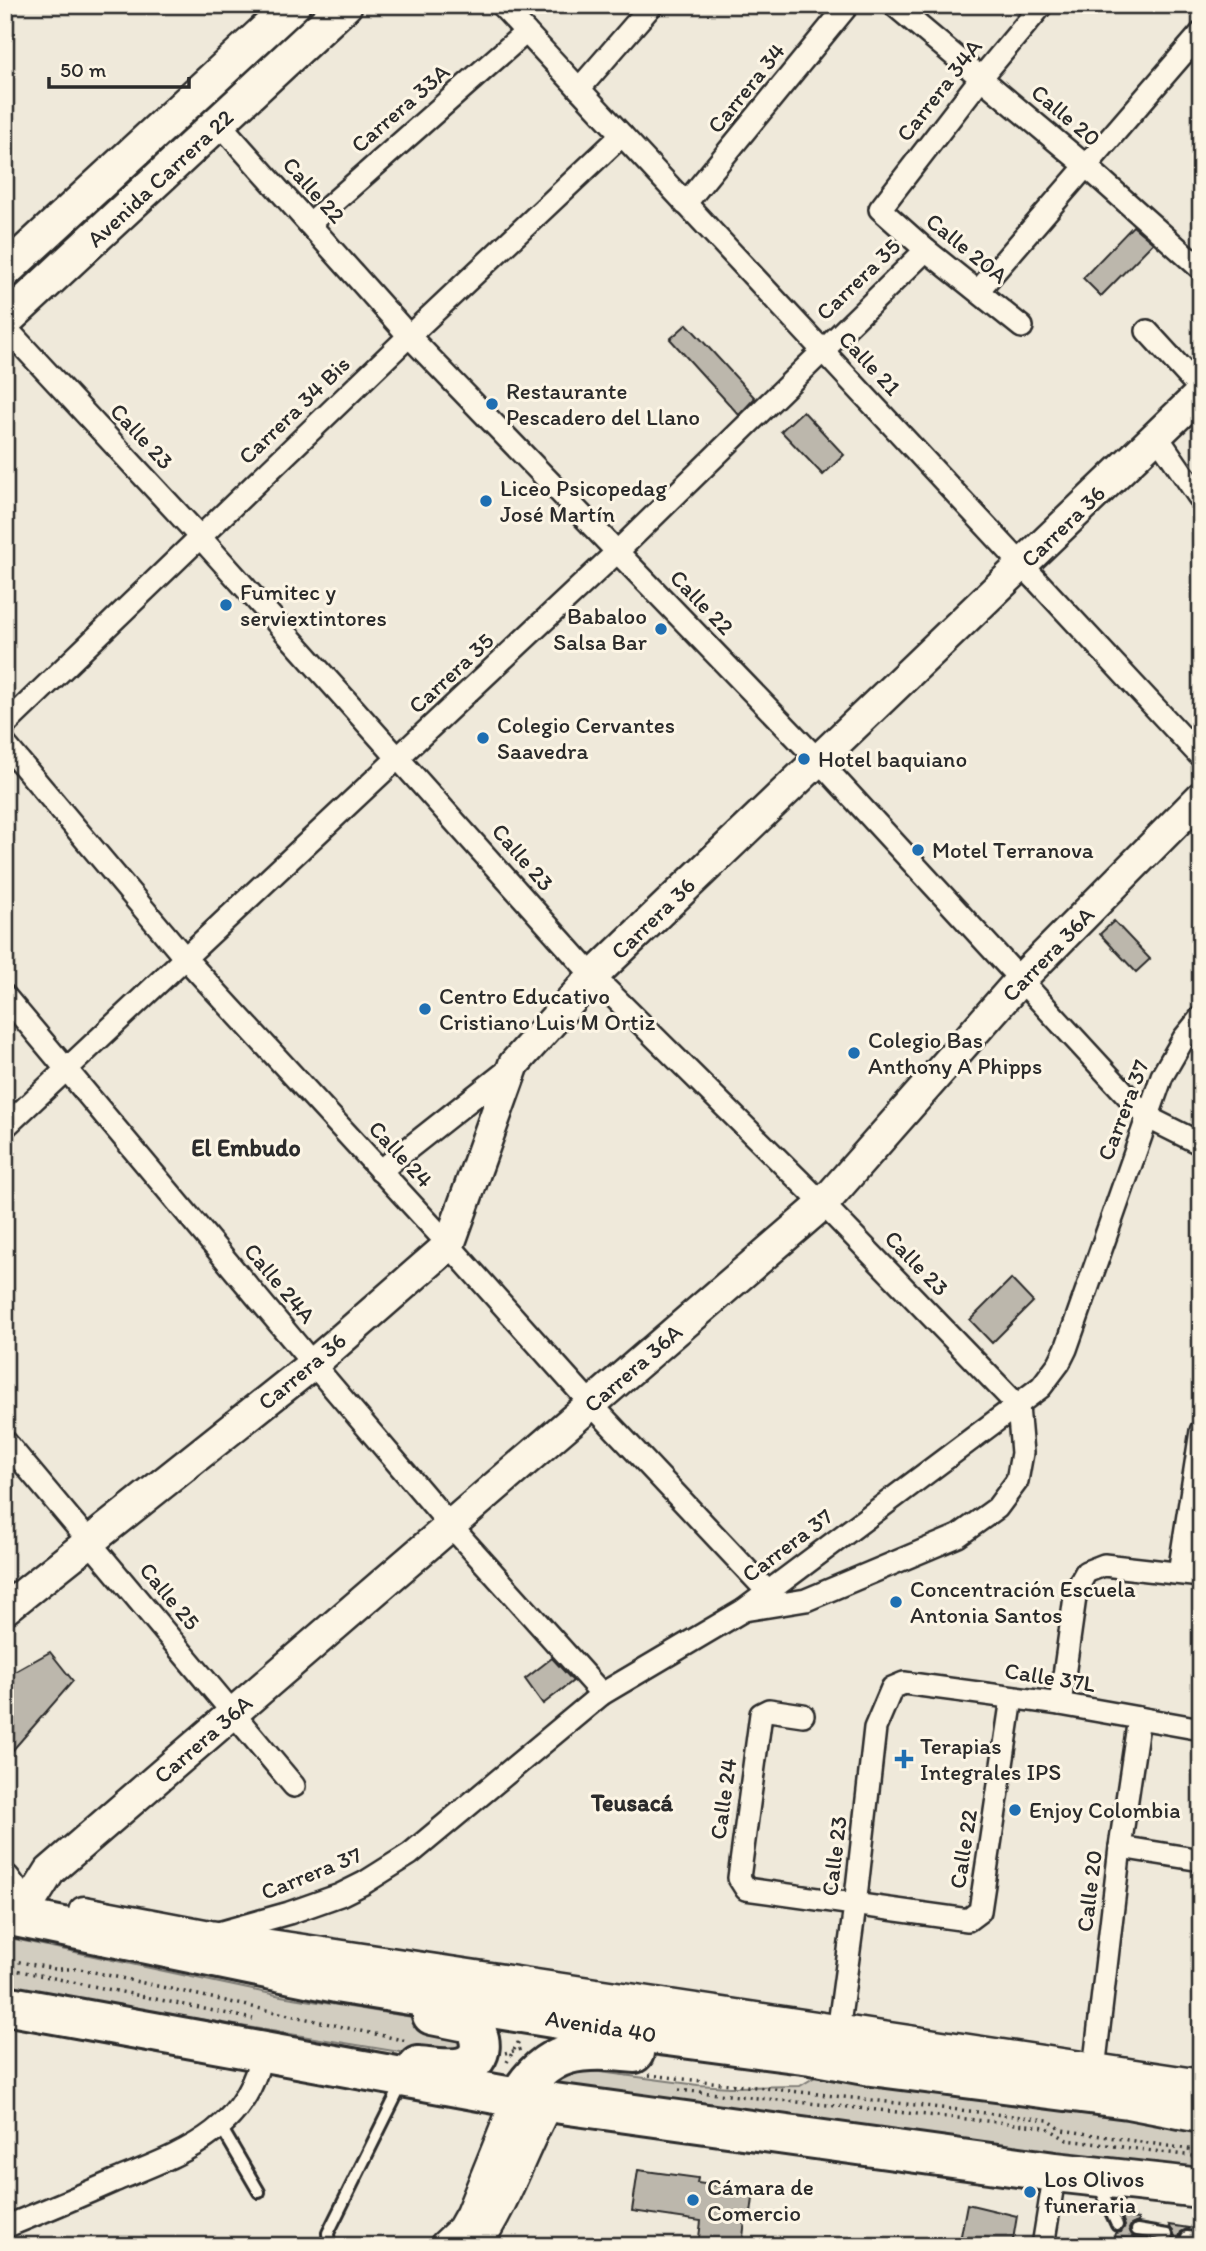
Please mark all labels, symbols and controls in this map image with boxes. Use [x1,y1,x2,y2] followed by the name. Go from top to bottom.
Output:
[890,33,988,147] street label: Carrera 34A
[701,37,791,139] street label: Carrera 34
[49,46,189,90] scale bar
[60,57,107,82] text: 50 m
[345,57,455,158] street label: Carrera 33A
[1026,78,1106,152] street label: Calle 20
[81,103,239,253] street label: Avenida Carrera 22
[277,151,351,229] street label: Calle 22
[921,207,1014,290] street label: Calle 20A
[810,232,906,326] street label: Carrera 35
[833,325,907,402] street label: Calle 21
[232,350,356,470] street label: Carrera 34 Bis
[506,377,700,431] place label: Restaurante Pescadero del Llano
[484,396,500,412] marker: Restaurante Pescadero del Llano
[104,397,180,475] street label: Calle 23
[500,474,667,528] place label: Liceo Psicopedag José Martín
[1015,479,1111,573] street label: Carrera 36
[478,493,494,509] marker: Liceo Psicopedag José Martín
[664,563,740,641] street label: Calle 22
[240,578,387,632] place label: Fumitec y serviextintores
[218,597,234,613] marker: Fumitec y serviextintores
[553,602,647,656] place label: Babaloo Salsa Bar
[653,621,669,637] marker: Babaloo Salsa Bar
[403,626,499,720] street label: Carrera 35
[497,711,675,765] place label: Colegio Cervantes Saavedra
[475,730,491,746] marker: Colegio Cervantes Saavedra
[818,745,967,773] place label: Hotel baquiano
[796,751,812,767] marker: Hotel baquiano
[486,817,560,897] street label: Calle 23
[932,836,1094,864] place label: Motel Terranova
[910,842,926,858] marker: Motel Terranova
[605,871,701,965] street label: Carrera 36
[996,900,1100,1007] street label: Carrera 36A
[439,982,656,1036] place label: Centro Educativo Cristiano Luis M Ortiz
[417,1001,433,1017] marker: Centro Educativo Cristiano Luis M Ortiz
[868,1026,1042,1080] place label: Colegio Bas Anthony A Phipps
[846,1045,862,1061] marker: Colegio Bas Anthony A Phipps
[1091,1056,1155,1164] street label: Carrera 37
[363,1115,439,1194] street label: Calle 24
[191,1133,301,1162] district label: El Embudo
[879,1224,955,1302] street label: Calle 23
[238,1237,322,1329] street label: Calle 24A
[578,1318,688,1418] street label: Carrera 36A
[252,1326,352,1416] street label: Carrera 36
[736,1502,838,1588] street label: Carrera 37
[134,1556,206,1636] street label: Calle 25
[910,1575,1136,1629] place label: Concentración Escuela Antonia Santos
[888,1594,904,1610] marker: Concentración Escuela Antonia Santos
[1003,1656,1098,1698] street label: Calle 37L
[148,1689,258,1789] street label: Carrera 36A
[920,1732,1061,1786] place label: Terapias Integrales IPS
[894,1749,914,1769] marker: Terapias Integrales IPS
[703,1756,743,1841] street label: Calle 24
[590,1788,674,1817] district label: Teusacá
[1029,1796,1181,1824] place label: Enjoy Colombia
[1007,1802,1023,1818] marker: Enjoy Colombia
[943,1807,983,1891] street label: Calle 22
[815,1814,853,1898] street label: Calle 23
[257,1840,365,1906] street label: Carrera 37
[1070,1849,1108,1933] street label: Calle 20
[544,2003,658,2049] street label: Avenida 40
[1044,2165,1144,2219] place label: Los Olivos funeraria
[707,2173,814,2227] place label: Cámara de Comercio
[1022,2184,1038,2200] marker: Los Olivos funeraria
[685,2192,701,2208] marker: Cámara de Comercio

